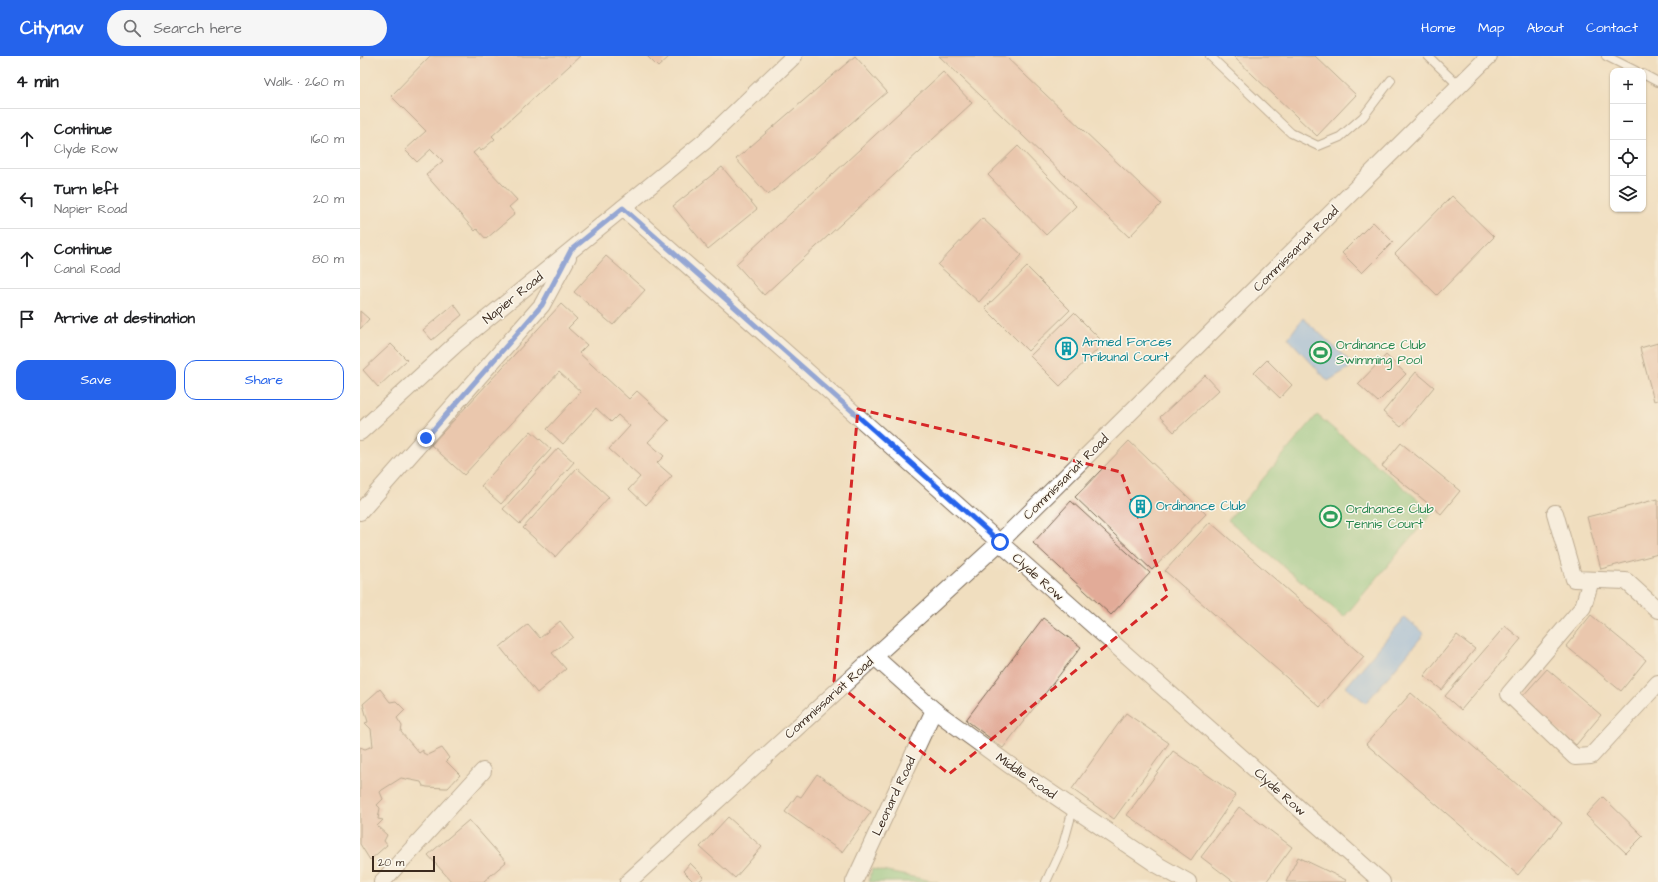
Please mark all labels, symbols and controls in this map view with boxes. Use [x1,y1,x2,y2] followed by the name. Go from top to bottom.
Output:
[107,10,387,46] search box
[20,15,83,42] text: Citynav
[121,17,143,39] icon: search
[153,18,242,39] text: Search here
[1421,18,1456,38] text: Home
[1478,18,1504,38] text: Map
[1526,18,1564,38] text: About
[1586,18,1638,38] text: Contact
[1610,68,1646,212] map controls
[1610,68,1646,104] button: +
[16,70,59,94] text: 4 min
[264,73,344,91] text: Walk · 260 m
[1610,104,1646,140] button: −
[54,119,112,140] text: Continue
[16,128,38,150] icon: ahead
[311,130,344,148] text: 160 m
[54,140,118,158] text: Clyde Row
[1610,140,1646,176] button: locate
[1610,176,1646,212] button: layers
[54,179,118,200] text: Turn left
[16,188,38,210] icon: left
[313,190,344,208] text: 20 m
[54,200,127,218] text: Napier Road
[1249,202,1343,296] street label: Commissariat Road
[54,239,112,260] text: Continue
[16,248,38,270] icon: ahead
[312,250,344,268] text: 80 m
[54,260,120,278] text: Canal Road
[479,268,547,328] street label: Napier Road
[16,308,38,330] icon: arrive
[54,308,195,329] text: Arrive at destination
[1082,333,1172,366] place label: Armed Forces Tribunal Court
[1054,336,1080,362] building icon: Armed Forces Tribunal Court
[1336,336,1426,370] place label: Ordinance Club Swimming Pool
[1307,339,1333,365] sports icon: Ordinance Club Swimming Pool
[16,360,176,400] button: Save
[184,360,344,400] button: Share
[417,429,435,447] route end
[1019,430,1113,524] street label: Commissariat Road
[1127,493,1153,519] building icon: Ordinance Club
[1156,497,1246,515] place label: Ordinance Club
[1346,500,1434,533] place label: Ordnance Club Tennis Court
[1318,503,1344,529] sports icon: Ordnance Club Tennis Court
[991,533,1009,551] route start
[1007,549,1068,606] street label: Clyde Row
[780,653,878,743] street label: Commissariat Road
[992,748,1060,804] street label: Middle Road
[868,753,920,838] street label: Leonard Road
[1249,764,1310,821] street label: Clyde Row
[372,854,435,873] scale bar
[378,855,404,870] text: 20 m

